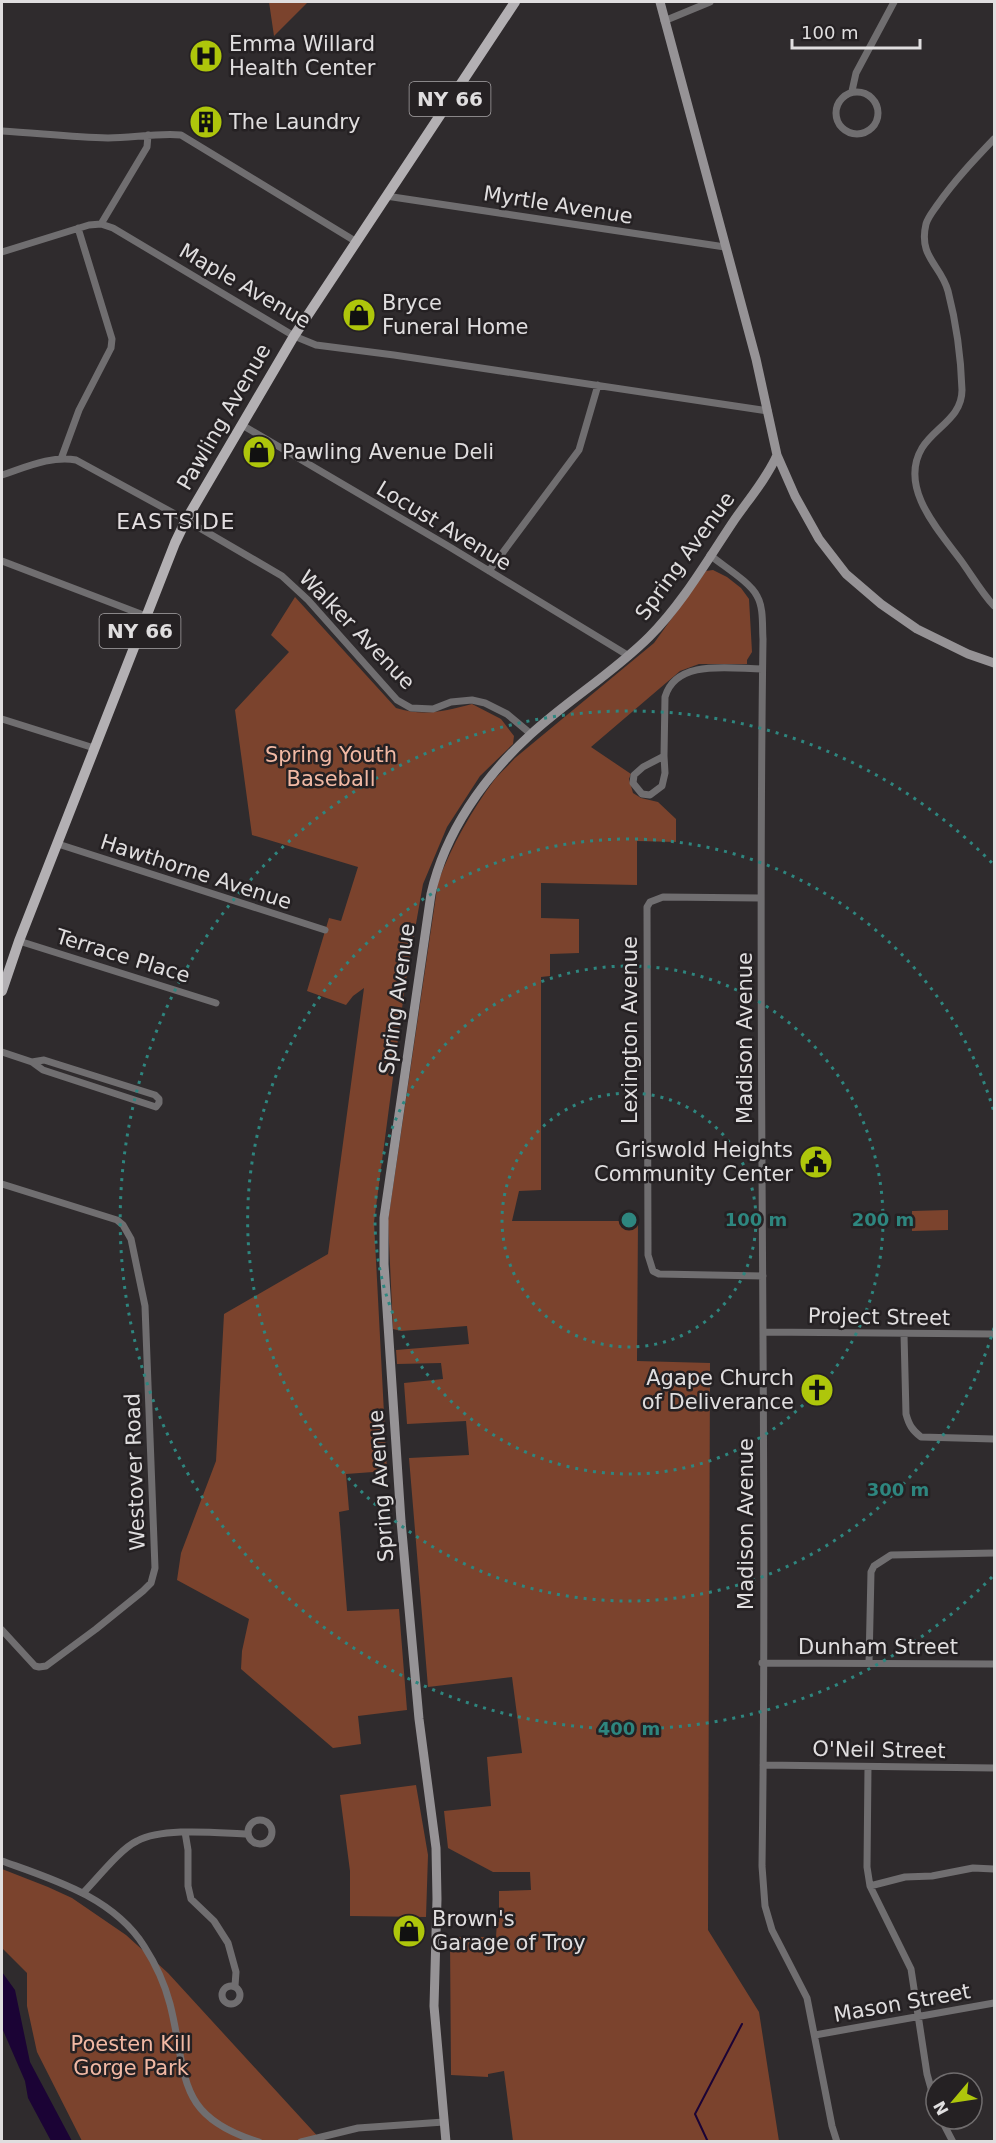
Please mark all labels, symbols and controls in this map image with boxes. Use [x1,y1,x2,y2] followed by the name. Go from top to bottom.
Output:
[792,12,920,50] scale bar
[801,22,859,43] text: 100 m
[229,32,376,80] place label: Emma Willard Health Center
[188,38,224,74] hospital icon: Emma Willard Health Center
[410,82,490,116] road number: NY 66
[188,104,224,140] building icon: The Laundry
[228,110,360,134] place label: The Laundry
[482,181,634,229] street label: Myrtle Avenue
[175,239,315,333] street label: Maple Avenue
[382,291,529,339] place label: Bryce Funeral Home
[341,297,377,333] shop icon: Bryce Funeral Home
[172,340,276,494] street label: Pawling Avenue
[241,434,277,470] shop icon: Pawling Avenue Deli
[282,440,494,464] place label: Pawling Avenue Deli
[372,476,516,576] street label: Locust Avenue
[630,487,740,625] street label: Spring Avenue
[116,509,236,534] district label: EASTSIDE
[294,566,420,694] street label: Walker Avenue
[100,614,180,648] road number: NY 66
[265,743,397,791] park label: Spring Youth Baseball
[97,830,295,914] street label: Hawthorne Avenue
[375,922,419,1076] street label: Spring Avenue
[52,924,193,988] street label: Terrace Place
[618,936,642,1124] street label: Lexington Avenue
[733,952,757,1124] street label: Madison Avenue
[594,1138,793,1186] place label: Griswold Heights Community Center
[798,1144,834,1180] public building icon: Griswold Heights Community Center
[725,1209,787,1230] text: 100 m
[852,1209,914,1230] text: 200 m
[619,1210,639,1230] centre of rings
[808,1304,950,1330] street label: Project Street
[642,1366,794,1414] place label: Agape Church of Deliverance
[799,1372,835,1408] church icon: Agape Church of Deliverance
[120,1393,150,1551] street label: Westover Road
[364,1409,398,1563] street label: Spring Avenue
[734,1438,758,1610] street label: Madison Avenue
[867,1479,929,1500] text: 300 m
[798,1635,958,1659] street label: Dunham Street
[598,1718,660,1739] text: 400 m
[812,1737,946,1763] street label: O'Neil Street
[432,1907,586,1955] place label: Brown's Garage of Troy
[391,1913,427,1949] shop icon: Brown's Garage of Troy
[832,1979,972,2027] street label: Mason Street
[70,2032,192,2080] park label: Poesten Kill Gorge Park
[924,2071,984,2131] north arrow
[930,2098,953,2118] text: N

